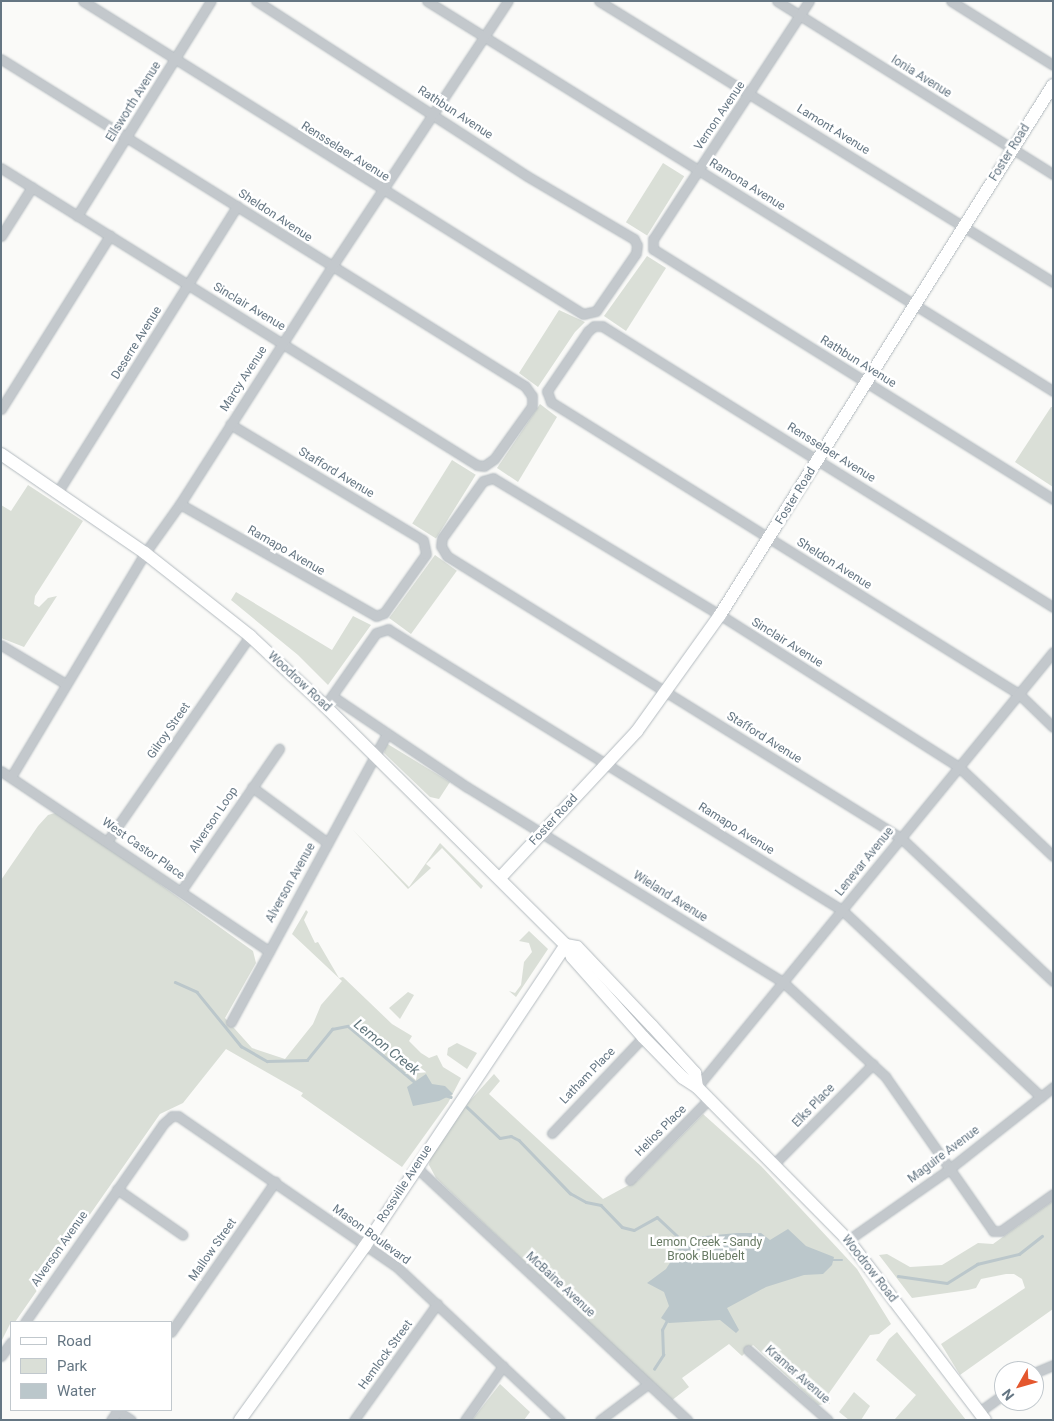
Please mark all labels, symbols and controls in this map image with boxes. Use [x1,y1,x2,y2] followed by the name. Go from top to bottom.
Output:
[888,53,954,101] street label: Ionia Avenue
[104,59,164,145] street label: Ellsworth Avenue
[692,79,748,153] street label: Vernon Avenue
[415,83,495,143] street label: Rathbun Avenue
[794,102,872,158] street label: Lamont Avenue
[298,119,392,185] street label: Rensselaer Avenue
[987,122,1033,184] street label: Foster Road
[706,156,788,214] street label: Ramona Avenue
[235,187,315,245] street label: Sheldon Avenue
[210,280,288,334] street label: Sinclair Avenue
[109,304,165,382] street label: Deserre Avenue
[817,333,899,391] street label: Rathbun Avenue
[218,344,270,414] street label: Marcy Avenue
[784,420,878,486] street label: Rensselaer Avenue
[296,445,376,501] street label: Stafford Avenue
[773,465,819,527] street label: Foster Road
[245,523,327,579] street label: Ramapo Avenue
[794,535,874,593] street label: Sheldon Avenue
[749,615,825,671] street label: Sinclair Avenue
[264,649,334,715] street label: Woodrow Road
[144,700,194,762] street label: Gilroy Street
[724,709,804,767] street label: Stafford Avenue
[187,784,241,856] street label: Alverson Loop
[527,792,581,848] street label: Foster Road
[695,800,777,858] street label: Ramapo Avenue
[99,815,187,883] street label: West Castor Place
[833,825,897,899] street label: Lenevar Avenue
[263,841,319,925] street label: Alverson Avenue
[630,868,710,926] street label: Wieland Avenue
[351,1015,423,1079] water label: Lemon Creek
[557,1045,619,1107] street label: Latham Place
[790,1081,838,1131] street label: Elks Place
[632,1102,690,1160] street label: Helios Place
[905,1123,983,1187] street label: Maguire Avenue
[375,1142,435,1226] street label: Rossville Avenue
[329,1202,413,1268] street label: Mason Boulevard
[29,1209,91,1289] street label: Alverson Avenue
[186,1216,240,1284] street label: Mallow Street
[838,1233,900,1305] street label: Woodrow Road
[650,1236,762,1264] park label: Lemon Creek - Sandy Brook Bluebelt
[523,1249,597,1321] street label: McBaine Avenue
[356,1318,416,1392] street label: Hemlock Street
[10,1321,172,1411] legend
[57,1332,91,1350] text: Road
[762,1343,832,1407] street label: Kramer Avenue
[57,1357,87,1375] text: Park
[994,1361,1044,1411] north arrow
[57,1382,96,1400] text: Water
[999,1386,1017,1403] text: N

